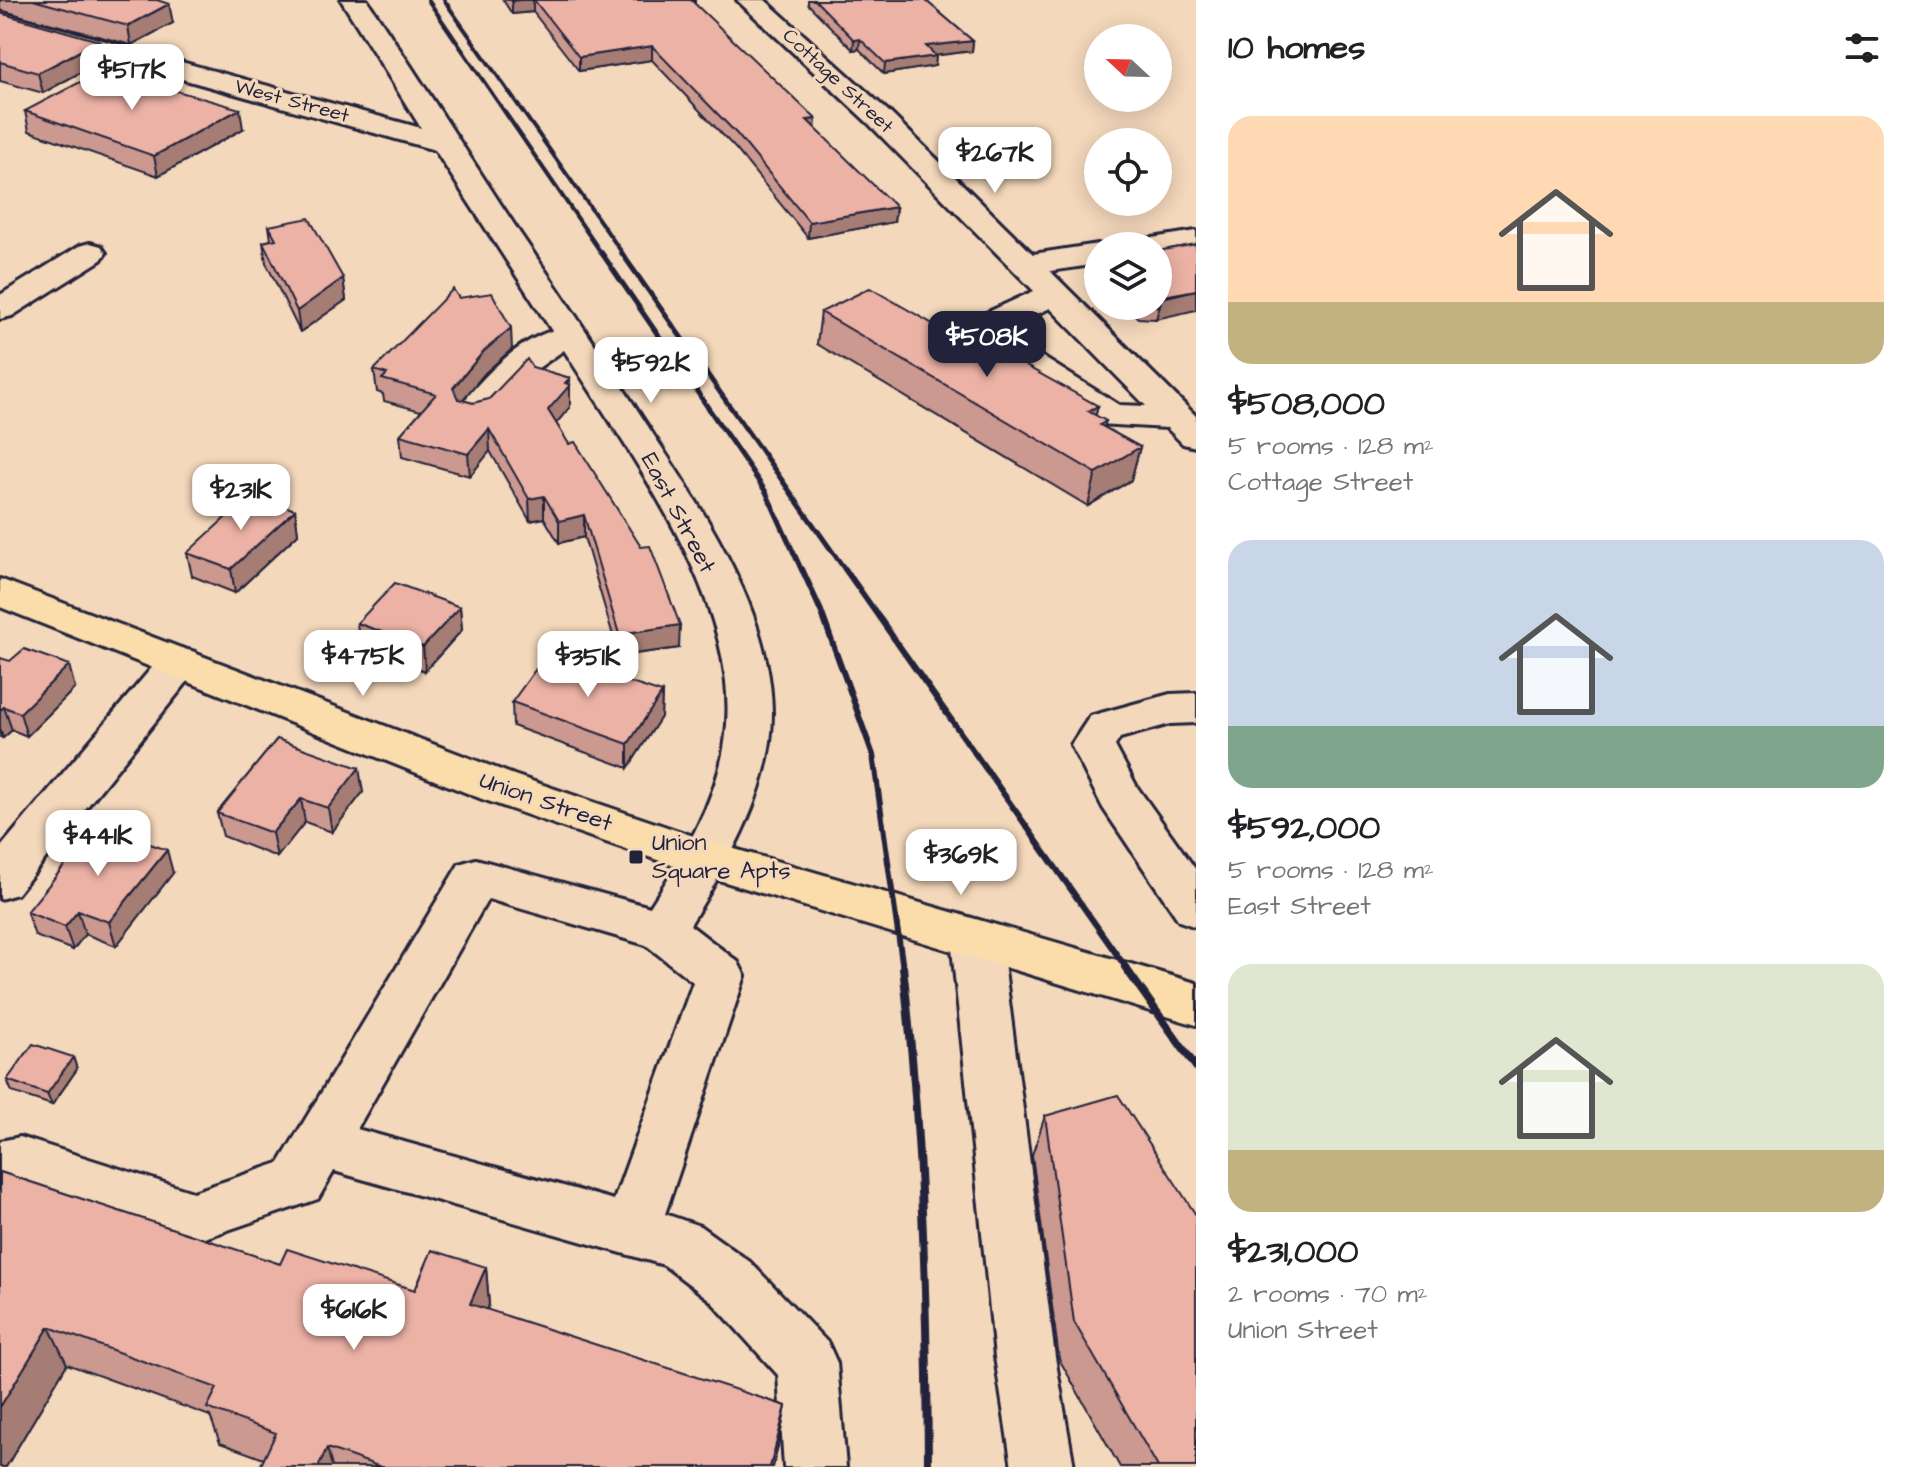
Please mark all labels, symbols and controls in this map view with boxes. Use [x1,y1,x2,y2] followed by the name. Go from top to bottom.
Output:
[776,22,900,141] street label: Cottage Street
[1084,24,1172,112] north arrow
[1084,24,1172,320] map controls
[1228,24,1365,72] text: 10 homes
[1840,26,1884,70] icon: filters
[76,44,188,112] pin: $517K
[98,52,166,88] text: $517K
[232,72,352,130] street label: West Street
[939,127,1051,195] pin: $267K
[1084,128,1172,216] button: locate
[956,135,1034,171] text: $267K
[1484,168,1628,312] icon: home
[1084,232,1172,320] button: layers
[931,311,1043,379] pin: $508K
[946,319,1028,355] text: $508K
[595,337,707,405] pin: $592K
[612,345,690,381] text: $592K
[1228,380,1385,428] text: $508,000
[1228,428,1434,464] text: 5 rooms · 128 m²
[632,447,724,579] street label: East Street
[185,464,297,532] pin: $231K
[1228,464,1413,500] text: Cottage Street
[210,472,272,508] text: $231K
[1484,592,1628,736] icon: home
[307,630,419,698] pin: $475K
[532,631,644,699] pin: $351K
[322,638,404,674] text: $475K
[555,639,621,675] text: $351K
[475,763,617,841] street label: Union Street
[1228,804,1380,852] text: $592,000
[42,810,154,878] pin: $441K
[64,818,132,854] text: $441K
[652,826,790,888] place label: Union Square Apts
[905,829,1017,897] pin: $369K
[924,837,998,873] text: $369K
[627,848,645,866] marker: Union Square Apts
[1228,852,1434,888] text: 5 rooms · 128 m²
[1228,888,1371,924] text: East Street
[1484,1016,1628,1160] icon: home
[1228,1228,1358,1276] text: $231,000
[1228,1276,1427,1312] text: 2 rooms · 70 m²
[298,1284,410,1352] pin: $616K
[321,1292,387,1328] text: $616K
[1228,1312,1378,1348] text: Union Street

